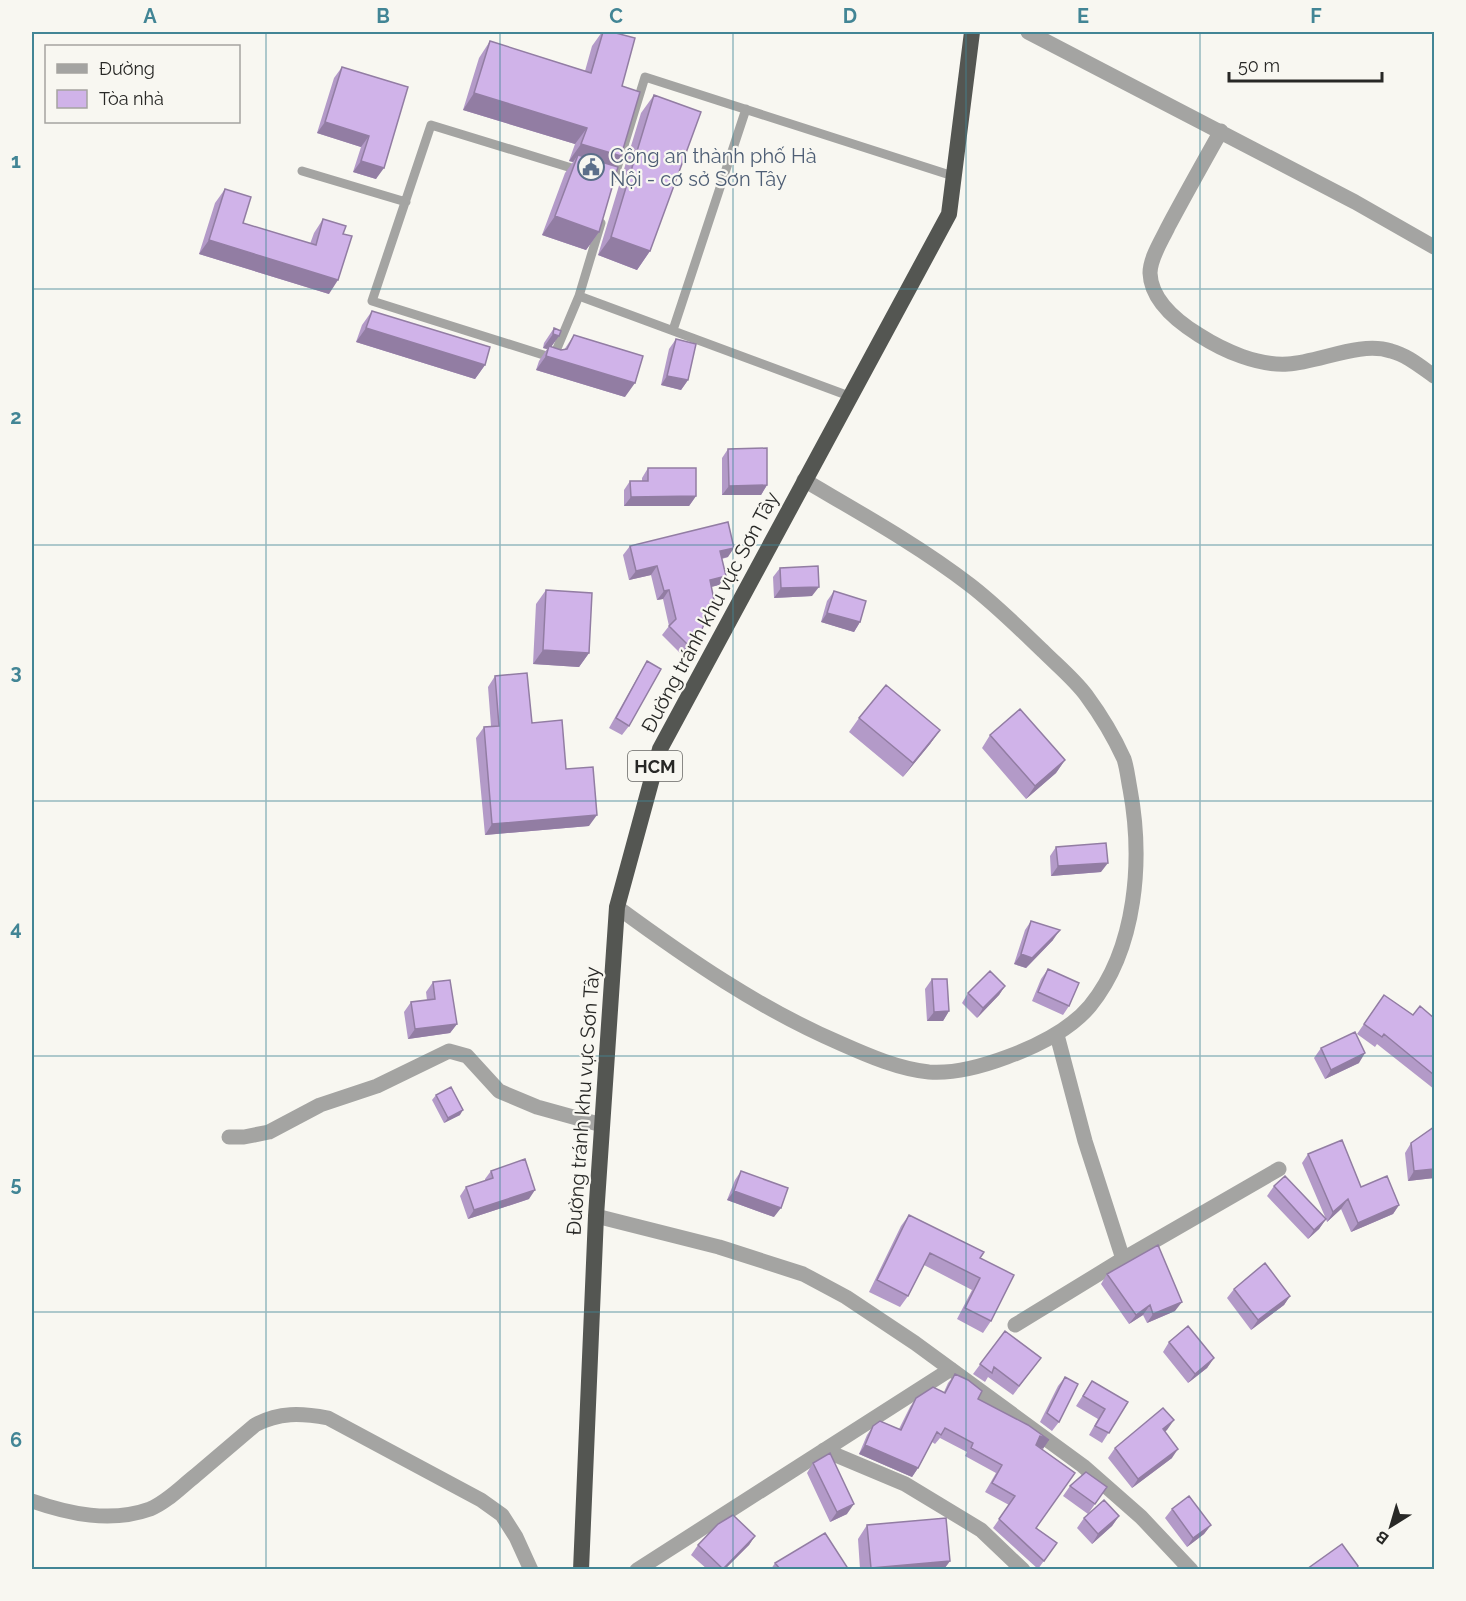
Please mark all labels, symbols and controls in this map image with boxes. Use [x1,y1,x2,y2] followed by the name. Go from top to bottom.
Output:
[143,4,157,28] text: A
[376,4,390,28] text: B
[609,4,623,28] text: C
[843,4,857,28] text: D
[1077,4,1089,28] text: E
[1310,4,1322,28] text: F
[45,45,240,123] legend
[1229,45,1382,83] scale bar
[1238,55,1280,76] text: 50 m
[99,58,155,79] text: Đường
[99,88,164,109] text: Tòa nhà
[610,144,817,191] place label: Công an thành phố Hà Nội - cơ sở Sơn Tây
[11,149,21,173] text: 1
[576,152,606,182] public building icon: Công an thành phố Hà Nội - cơ sở Sơn Tây
[10,405,22,429] text: 2
[636,487,784,737] street label: Đường tránh khu vực Sơn Tây
[10,660,22,684] text: 3
[628,751,682,781] road number: HCM
[10,916,22,940] text: 4
[562,966,604,1236] street label: Đường tránh khu vực Sơn Tây
[10,1172,22,1196] text: 5
[10,1428,22,1452] text: 6
[1361,1496,1421,1556] north arrow
[1372,1527,1392,1548] text: B

